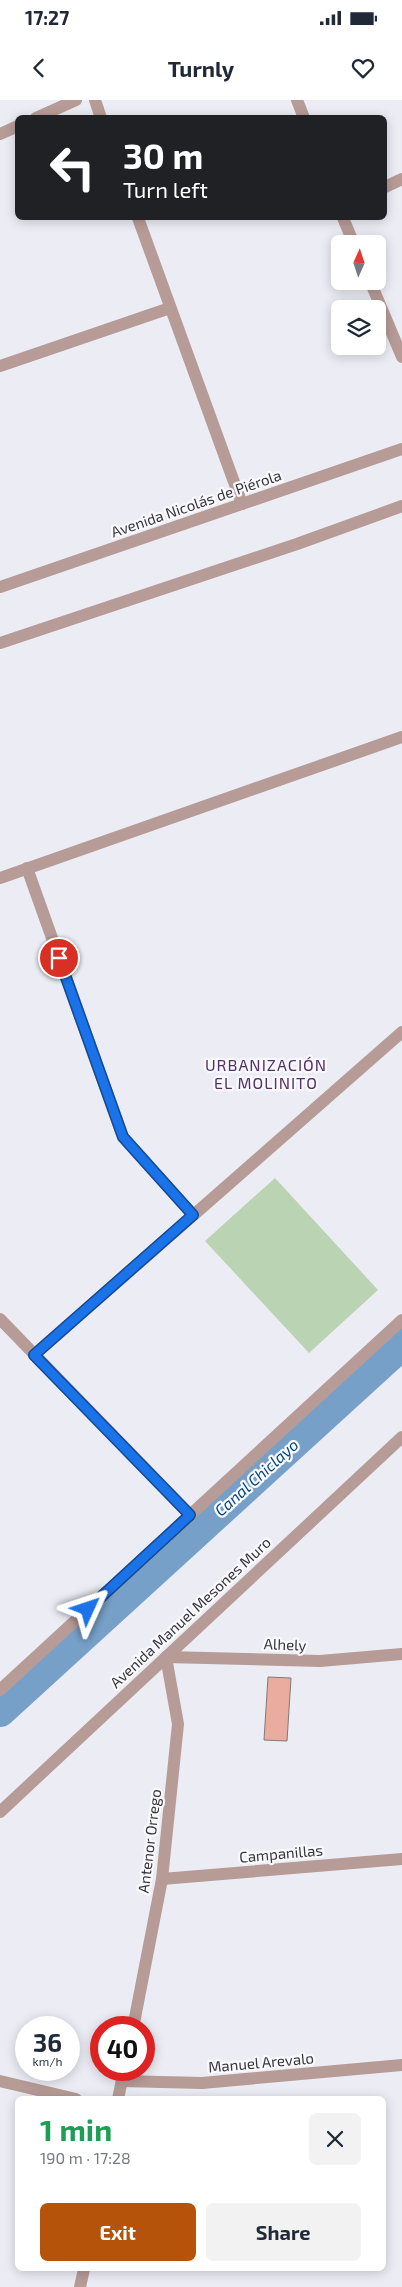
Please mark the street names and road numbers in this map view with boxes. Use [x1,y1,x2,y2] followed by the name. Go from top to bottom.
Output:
[108,465,284,541] street label: Avenida Nicolás de Piérola
[106,1533,274,1691] street label: Avenida Manuel Mesones Muro
[263,1634,307,1654] street label: Alhely
[134,1788,164,1894] street label: Antenor Orrego
[238,1840,324,1866] street label: Campanillas
[207,2048,315,2076] street label: Manuel Arevalo

